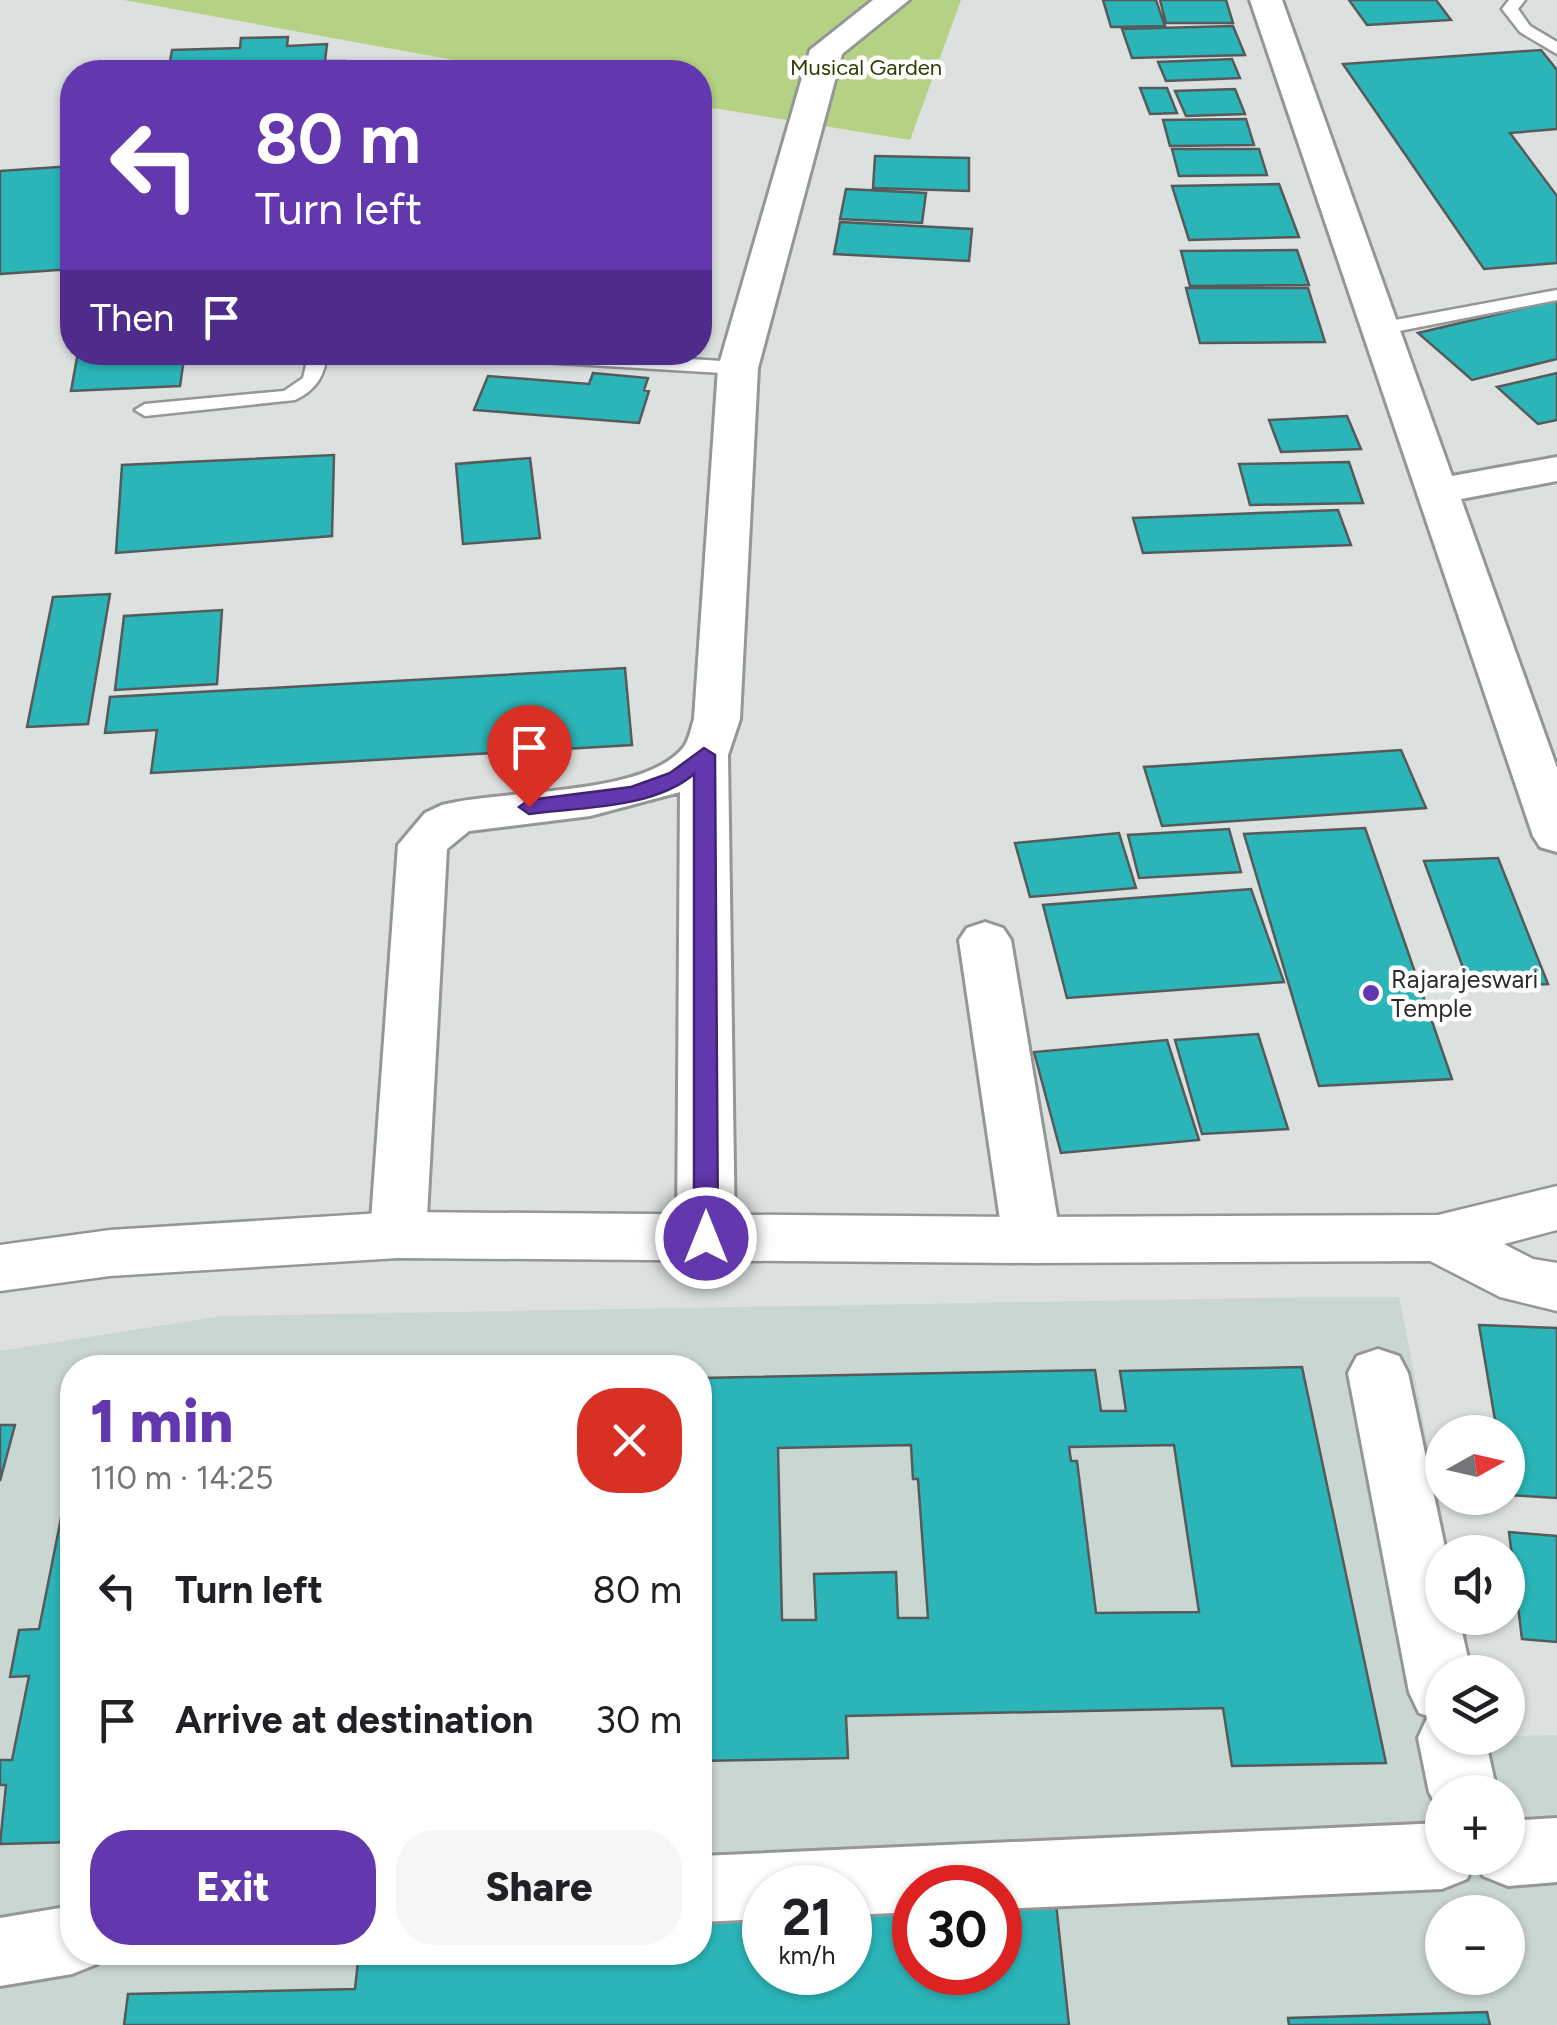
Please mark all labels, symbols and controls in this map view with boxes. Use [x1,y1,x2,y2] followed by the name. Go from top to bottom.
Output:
[790,54,942,81] park label: Musical Garden
[255,96,421,181] text: 80 m
[90,100,220,230] icon: left
[255,181,422,235] text: Turn left
[194,290,249,345] icon: arrive
[90,295,174,341] text: Then
[487,705,572,808] pin
[502,720,557,775] icon: arrive
[1391,964,1538,1023] place label: Rajarajeswari Temple
[1360,982,1382,1004] marker: Rajarajeswari Temple
[654,1186,758,1290] position arrow
[90,1385,233,1457] text: 1 min
[577,1388,682,1493] button: close
[1425,1415,1525,1515] north arrow
[1425,1415,1525,1995] map controls
[90,1459,274,1497] text: 110 m · 14:25
[1425,1535,1525,1635] button: sound
[90,1563,145,1618] icon: left
[175,1567,323,1613] text: Turn left
[593,1567,682,1613] text: 80 m
[1425,1655,1525,1755] button: layers
[90,1693,145,1748] icon: arrive
[175,1697,533,1743] text: Arrive at destination
[595,1697,682,1743] text: 30 m
[1425,1775,1525,1875] button: +
[90,1830,376,1945] button: Exit
[396,1830,682,1945] button: Share
[892,1865,1022,1995] speed limit sign: 30
[782,1887,832,1948] text: 21
[1425,1895,1525,1995] button: −
[778,1940,836,1970] text: km/h

